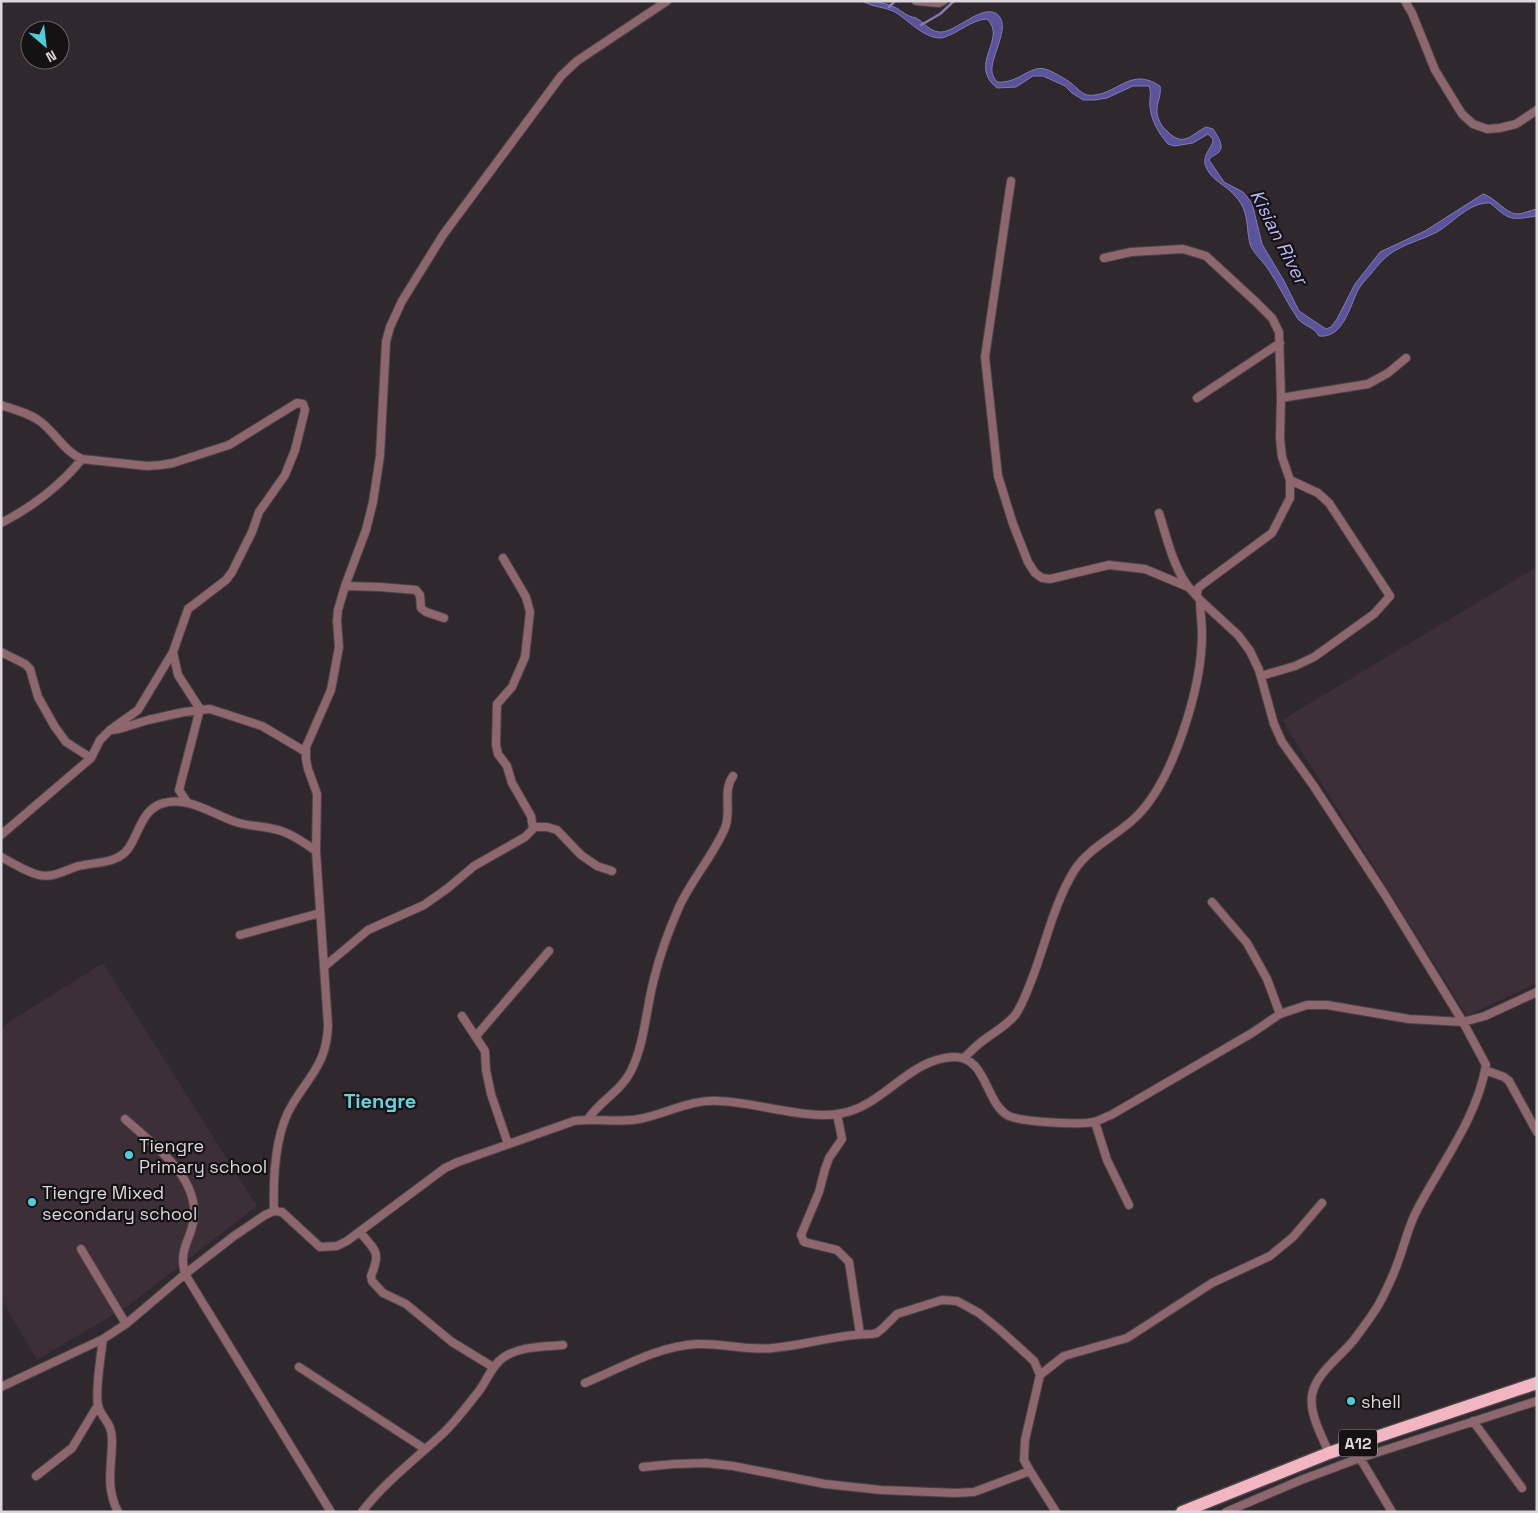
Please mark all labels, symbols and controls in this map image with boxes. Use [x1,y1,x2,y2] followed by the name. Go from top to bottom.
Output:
[20,20,70,70] north arrow
[43,46,59,67] text: N
[1244,185,1314,290] water label: Kisian River
[344,1088,416,1114] district label: Tiengre
[139,1134,267,1178] place label: Tiengre Primary school
[123,1149,135,1161] marker: Tiengre Primary school
[42,1181,197,1225] place label: Tiengre Mixed secondary school
[26,1196,38,1208] marker: Tiengre Mixed secondary school
[1361,1390,1401,1413] place label: shell
[1345,1395,1357,1407] marker: shell
[1339,1430,1377,1456] road number: A12

